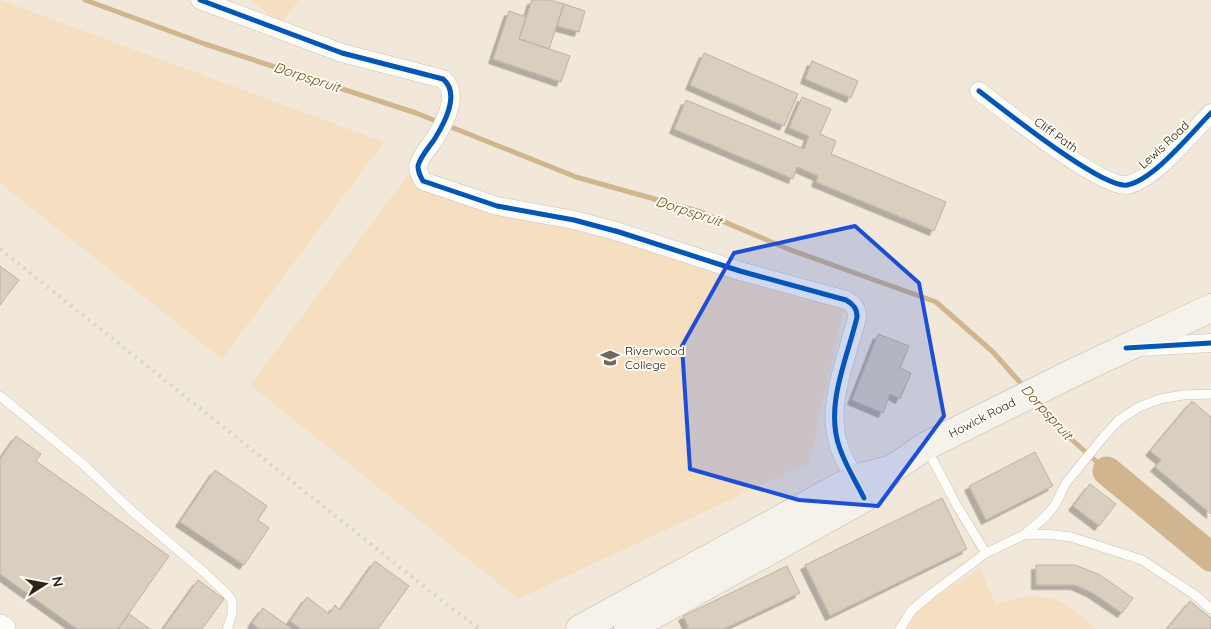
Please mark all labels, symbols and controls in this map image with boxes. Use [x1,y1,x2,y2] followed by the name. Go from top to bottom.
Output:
[272,58,345,97] water label: Dorpspruit
[1032,114,1081,155] street label: Cliff Path
[1135,118,1192,172] street label: Lewis Road
[654,192,727,231] water label: Dorpspruit
[625,343,685,372] place label: Riverwood College
[599,347,621,369] school or university icon: Riverwood College
[1017,380,1078,445] water label: Dorpspruit
[946,394,1018,441] street label: Howick Road
[20,559,70,609] north arrow
[48,575,68,588] text: N

